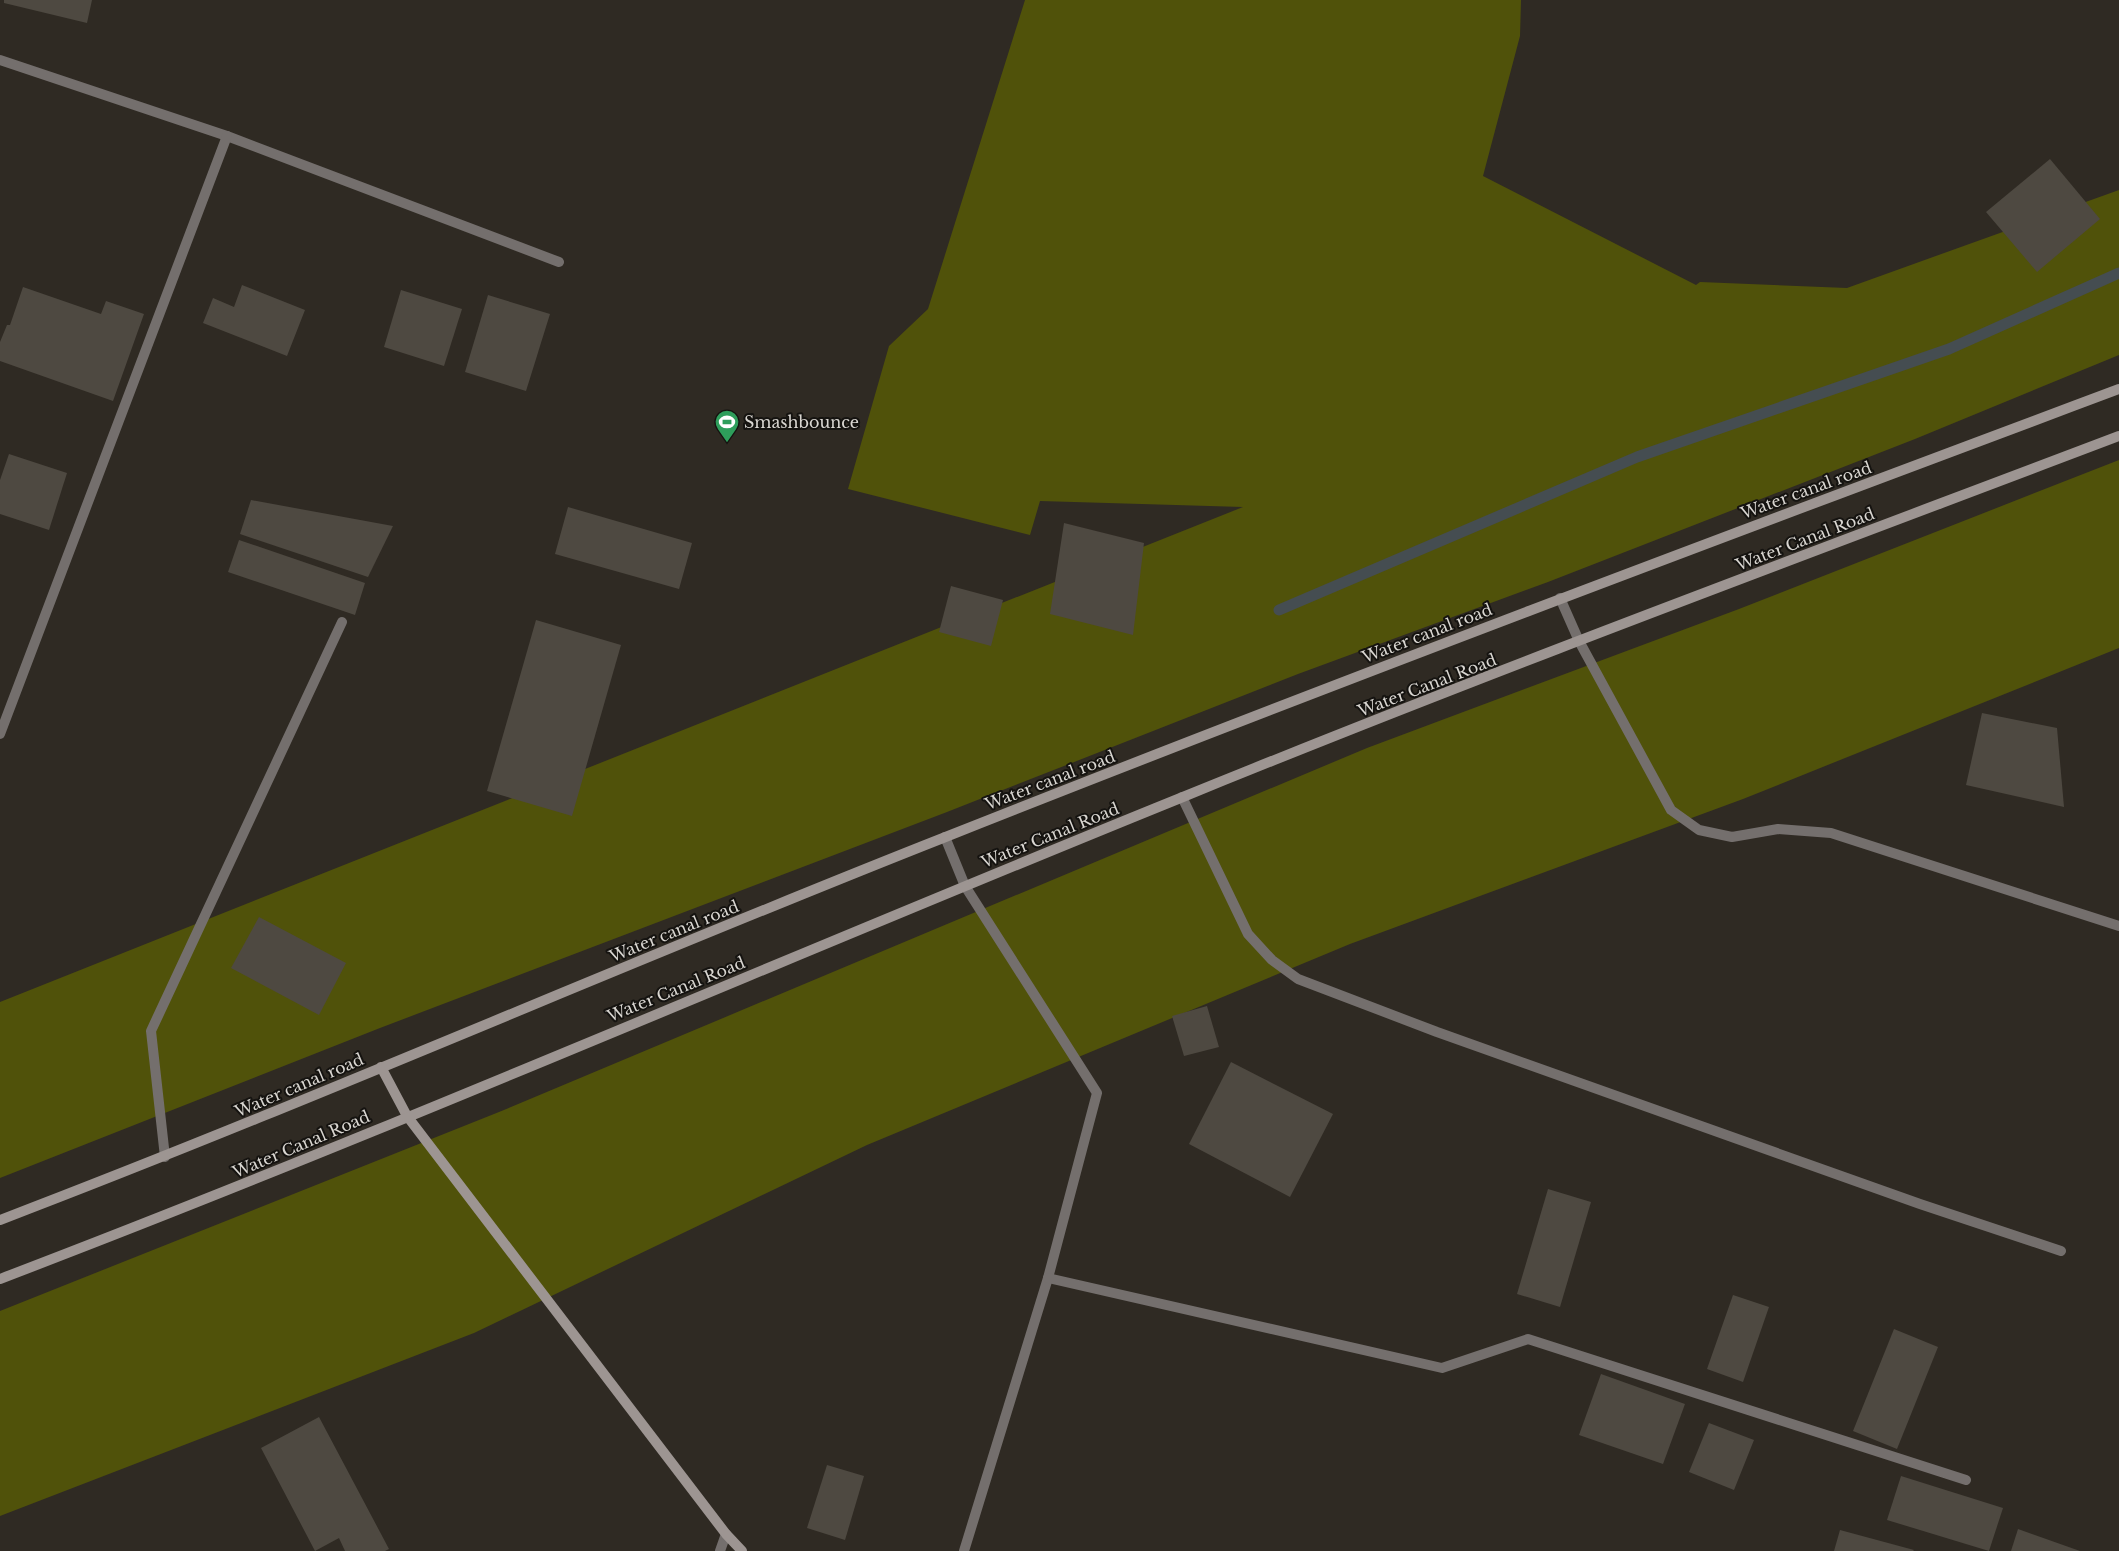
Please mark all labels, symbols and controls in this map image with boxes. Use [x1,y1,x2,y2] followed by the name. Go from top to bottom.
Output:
[714,409,740,443] sports icon: Smashbounce
[744,412,859,432] place label: Smashbounce
[1737,457,1874,523] street label: Water canal road
[1732,503,1878,575] street label: Water Canal Road
[1358,599,1495,667] street label: Water canal road
[1354,649,1500,721] street label: Water Canal Road
[981,746,1118,814] street label: Water canal road
[977,798,1122,872] street label: Water Canal Road
[605,896,742,966] street label: Water canal road
[603,952,748,1026] street label: Water Canal Road
[231,1049,367,1122] street label: Water canal road
[228,1106,373,1182] street label: Water Canal Road

